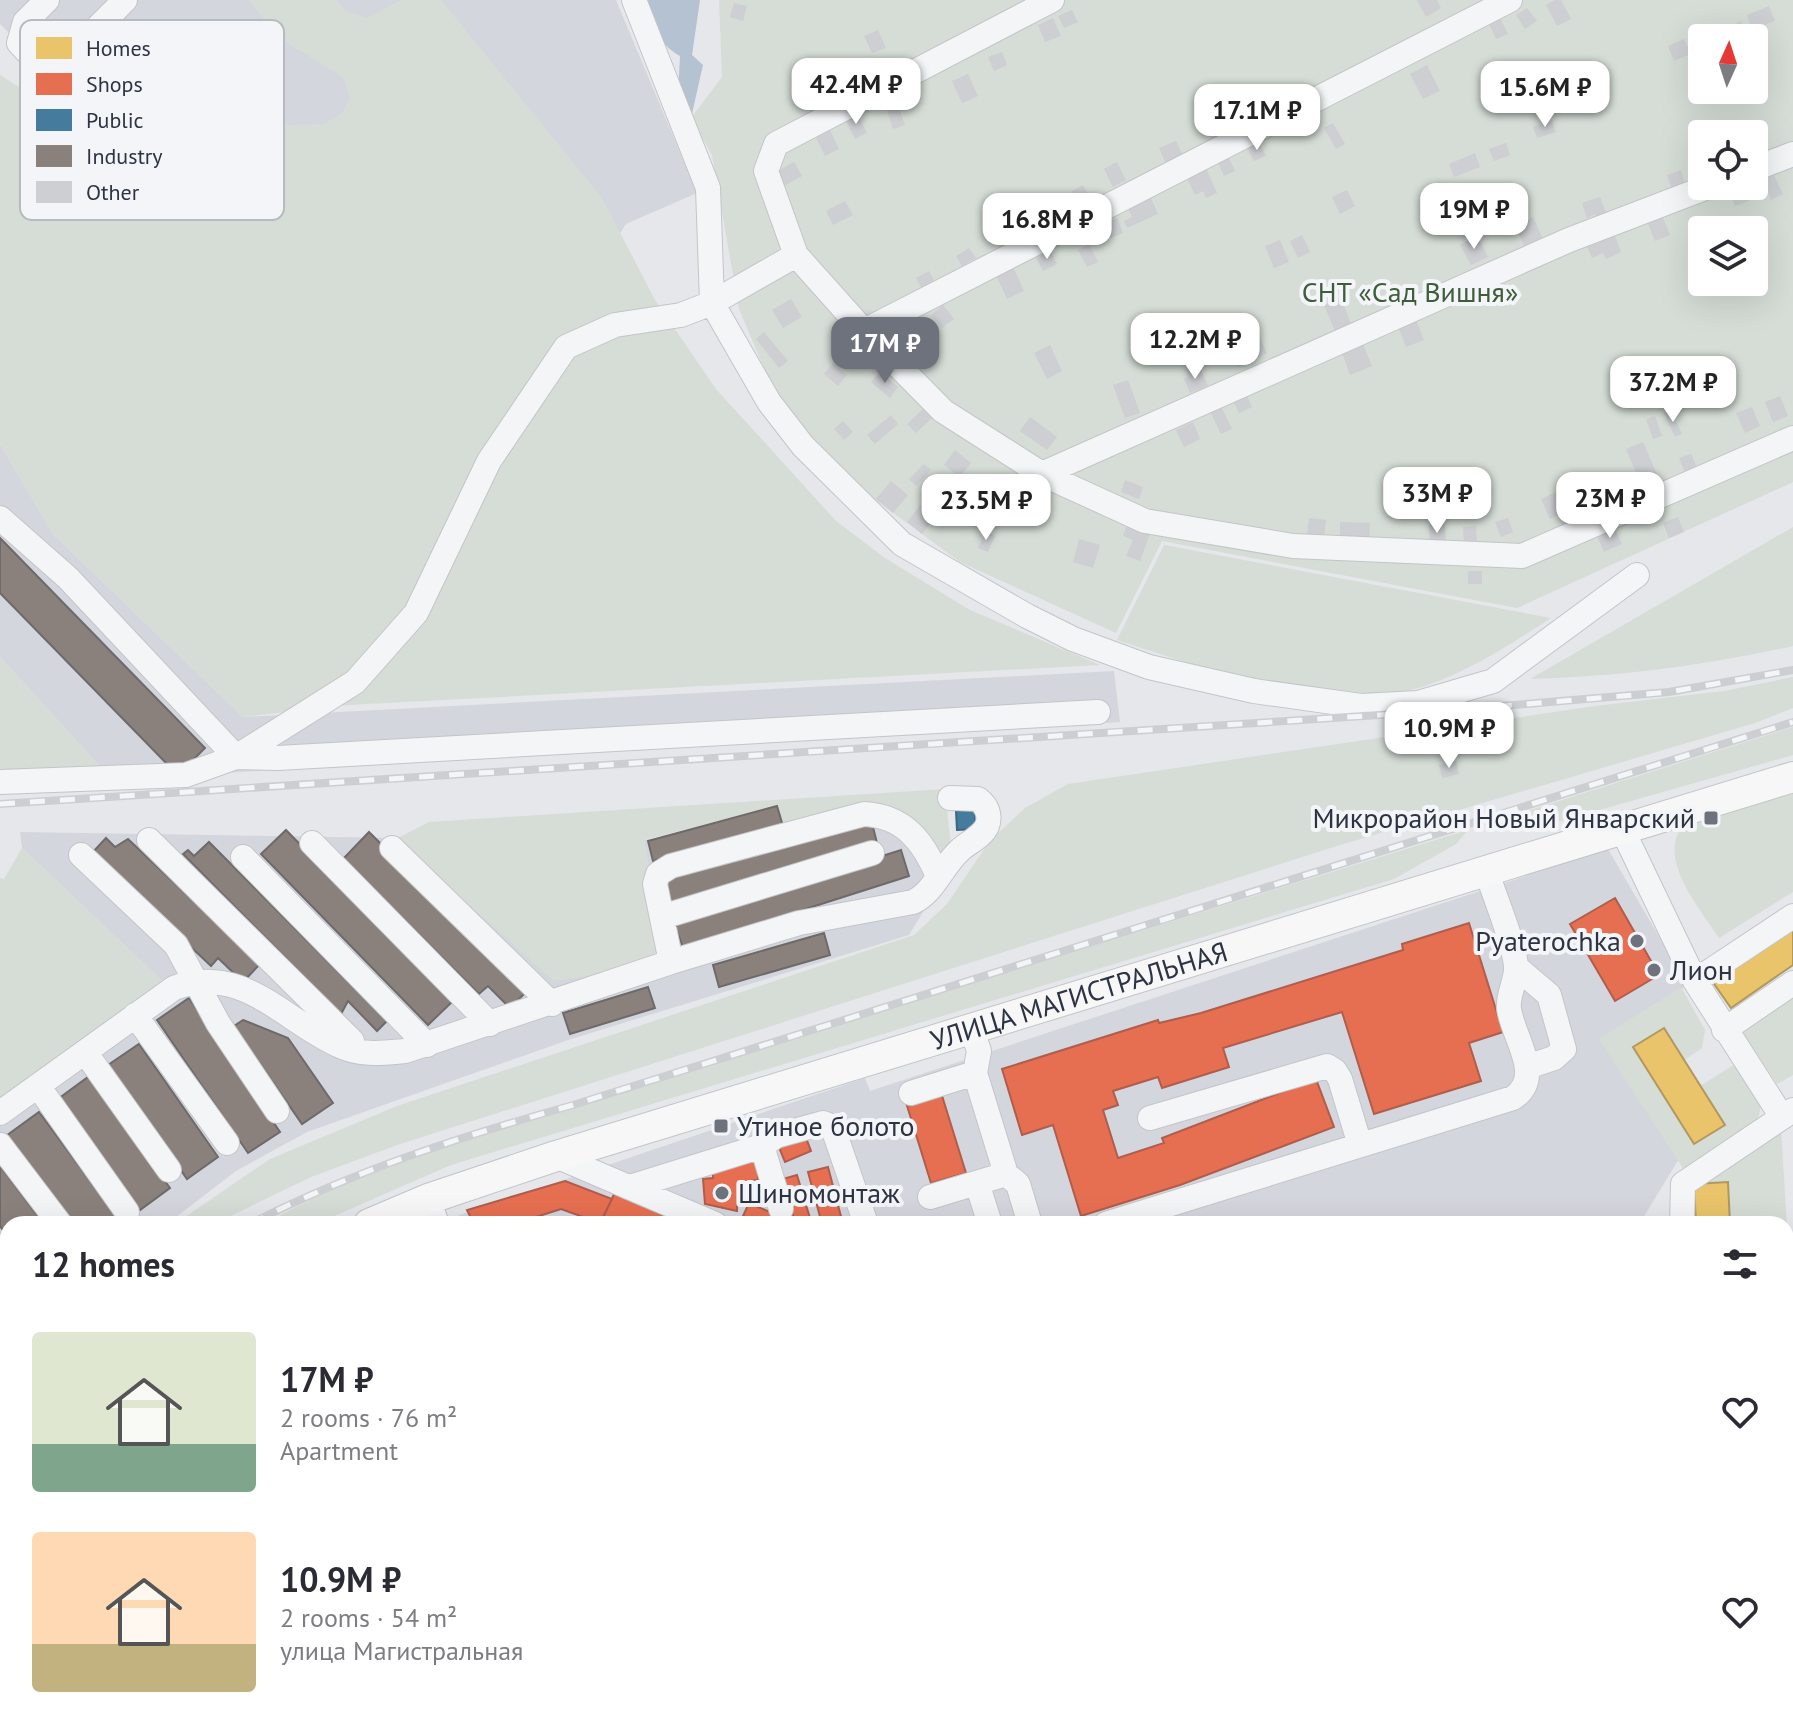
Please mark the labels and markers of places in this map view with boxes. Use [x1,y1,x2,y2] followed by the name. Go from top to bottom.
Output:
[782,58,930,126] pin: 42.4M ₽
[1471,61,1619,129] pin: 15.6M ₽
[1183,84,1331,152] pin: 17.1M ₽
[1418,183,1530,251] pin: 19M ₽
[973,193,1121,261] pin: 16.8M ₽
[1121,313,1269,381] pin: 12.2M ₽
[829,317,941,385] pin: 17M ₽
[1599,356,1747,424] pin: 37.2M ₽
[1381,467,1493,535] pin: 33M ₽
[1554,472,1666,540] pin: 23M ₽
[912,474,1060,542] pin: 23.5M ₽
[1375,702,1523,770] pin: 10.9M ₽
[1312,799,1695,836] place label: Микрорайон Новый Январский
[1702,809,1720,827] marker: Микрорайон Новый Январский
[1475,922,1621,959] place label: Pyaterochka
[1628,932,1646,950] marker: Pyaterochka
[1669,951,1733,988] place label: Лион
[1645,961,1663,979] marker: Лион
[737,1107,915,1144] place label: Утиное болото
[712,1117,730,1135] marker: Утиное болото
[738,1174,900,1211] place label: Шиномонтаж
[713,1184,731,1202] marker: Шиномонтаж

